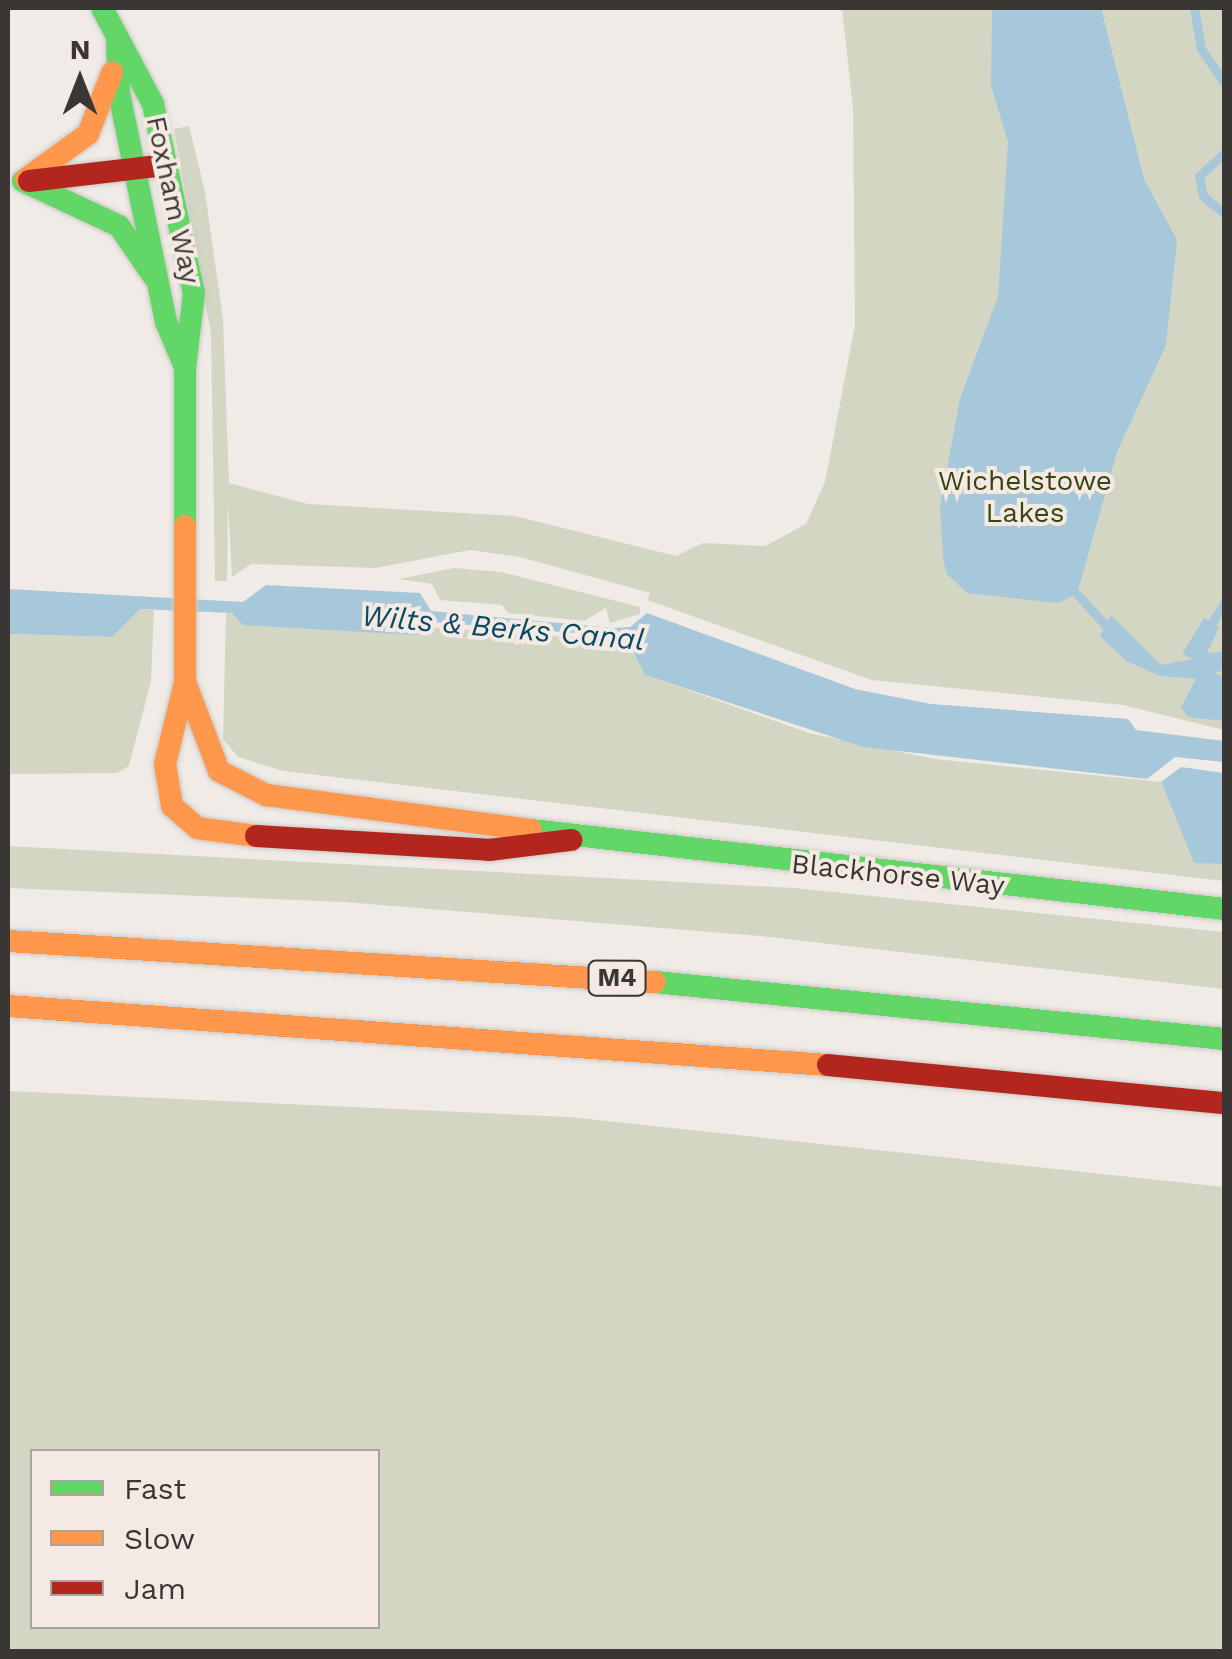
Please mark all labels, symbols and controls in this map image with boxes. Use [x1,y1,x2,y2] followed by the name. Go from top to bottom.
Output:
[30,30,130,130] north arrow
[70,33,90,66] text: N
[139,113,207,287] street label: Foxham Way
[938,464,1112,530] park label: Wichelstowe Lakes
[360,598,646,658] water label: Wilts & Berks Canal
[789,847,1007,903] street label: Blackhorse Way
[587,958,647,998] road number: M4
[30,1449,380,1629] legend
[124,1471,186,1506] text: Fast
[124,1521,195,1556] text: Slow
[124,1571,186,1606] text: Jam

